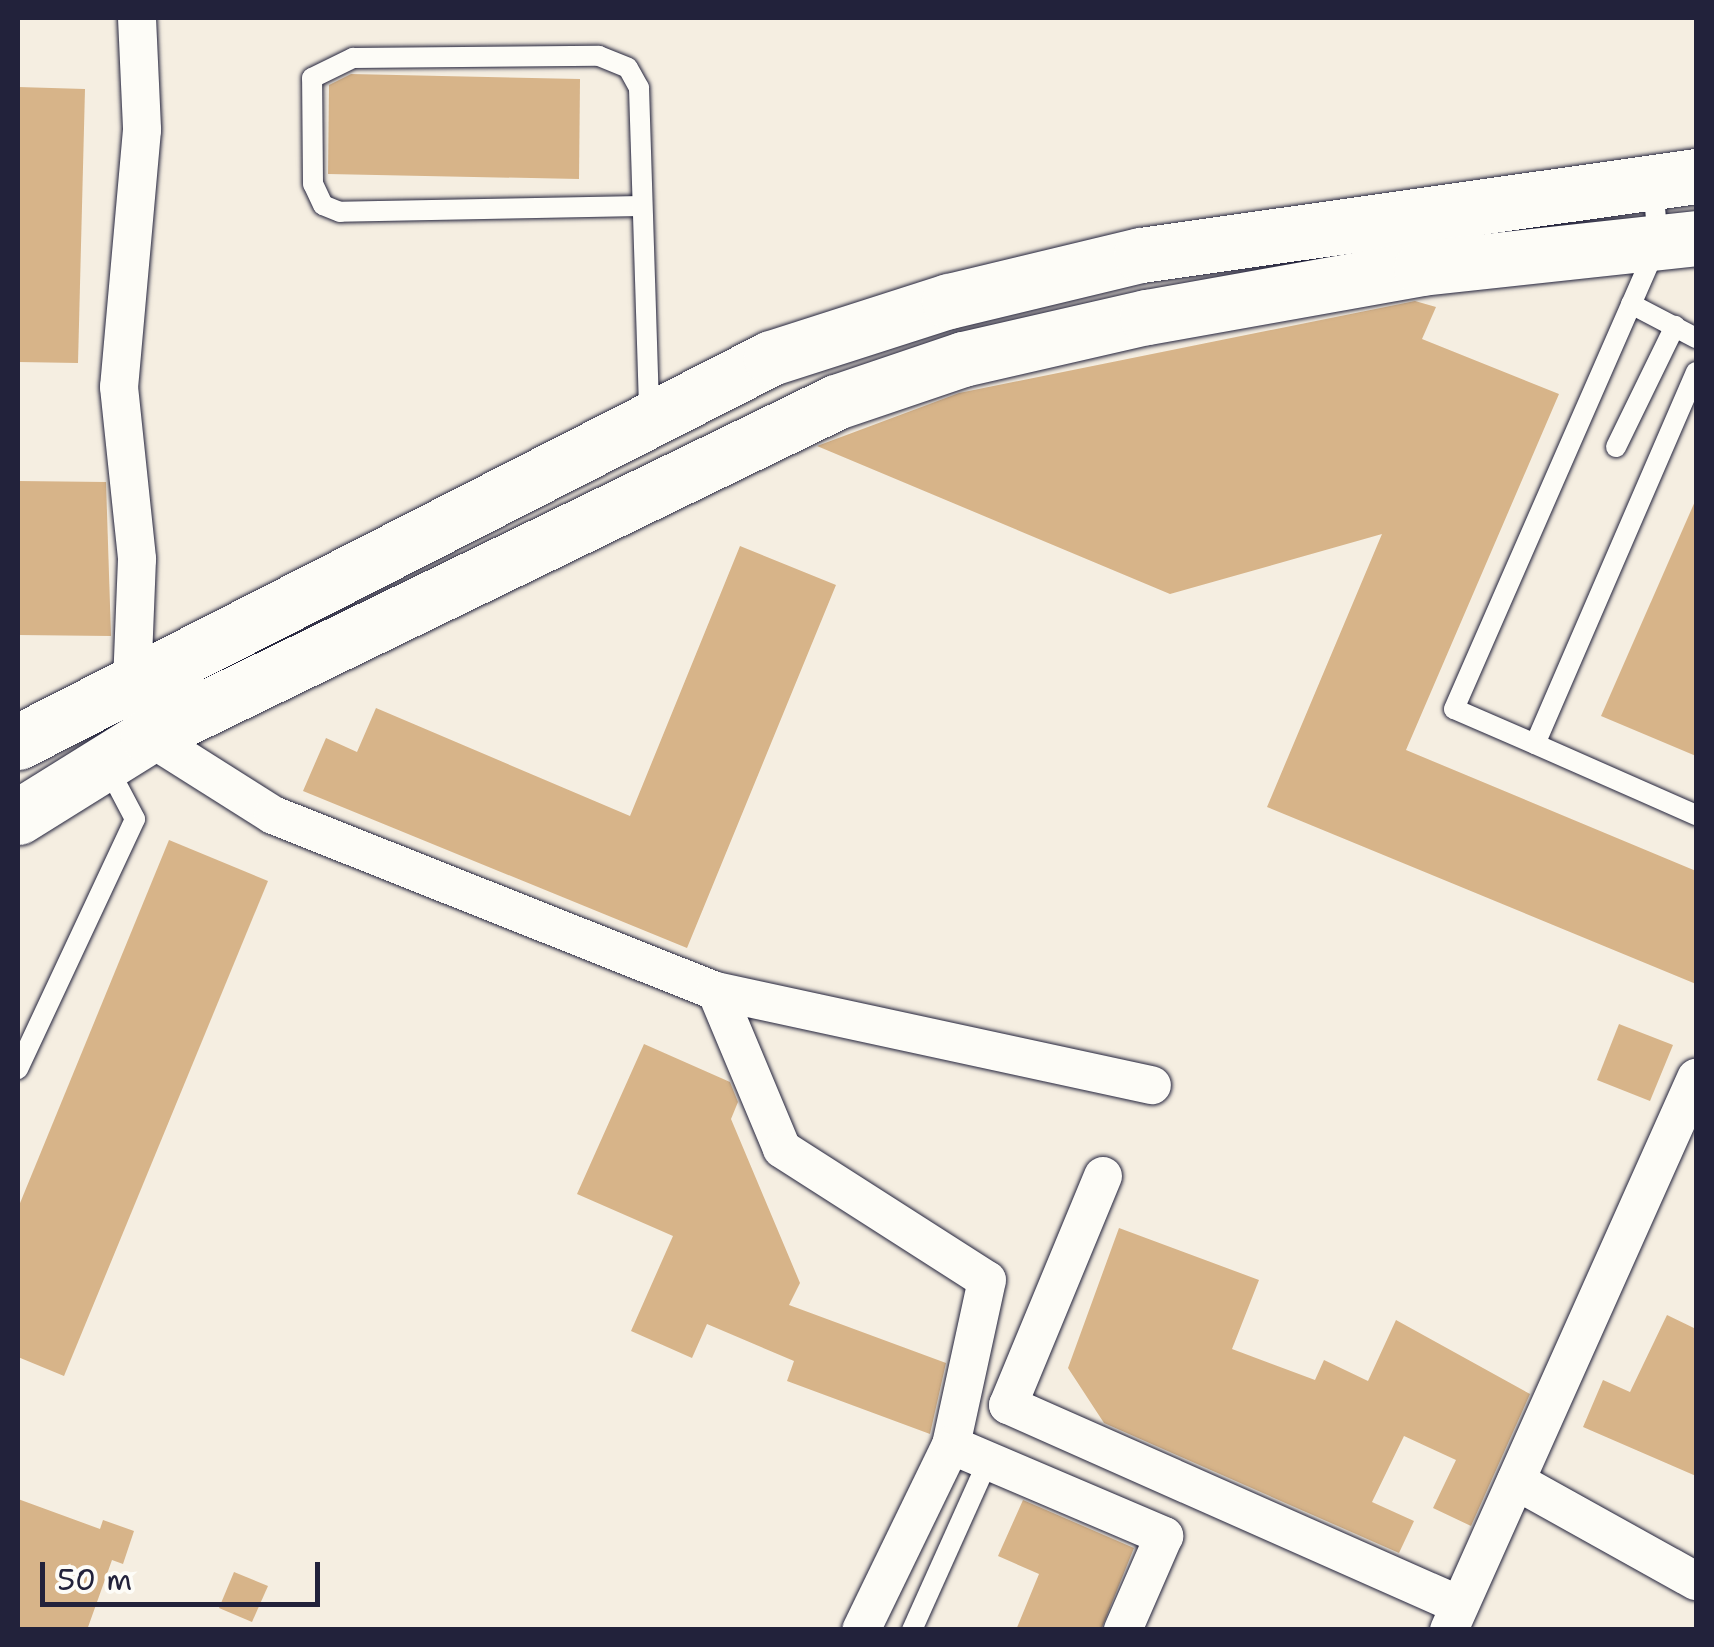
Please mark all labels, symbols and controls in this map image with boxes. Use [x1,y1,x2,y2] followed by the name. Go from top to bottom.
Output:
[45,1542,325,1604] scale bar
[57,1559,132,1600] text: 50 m

